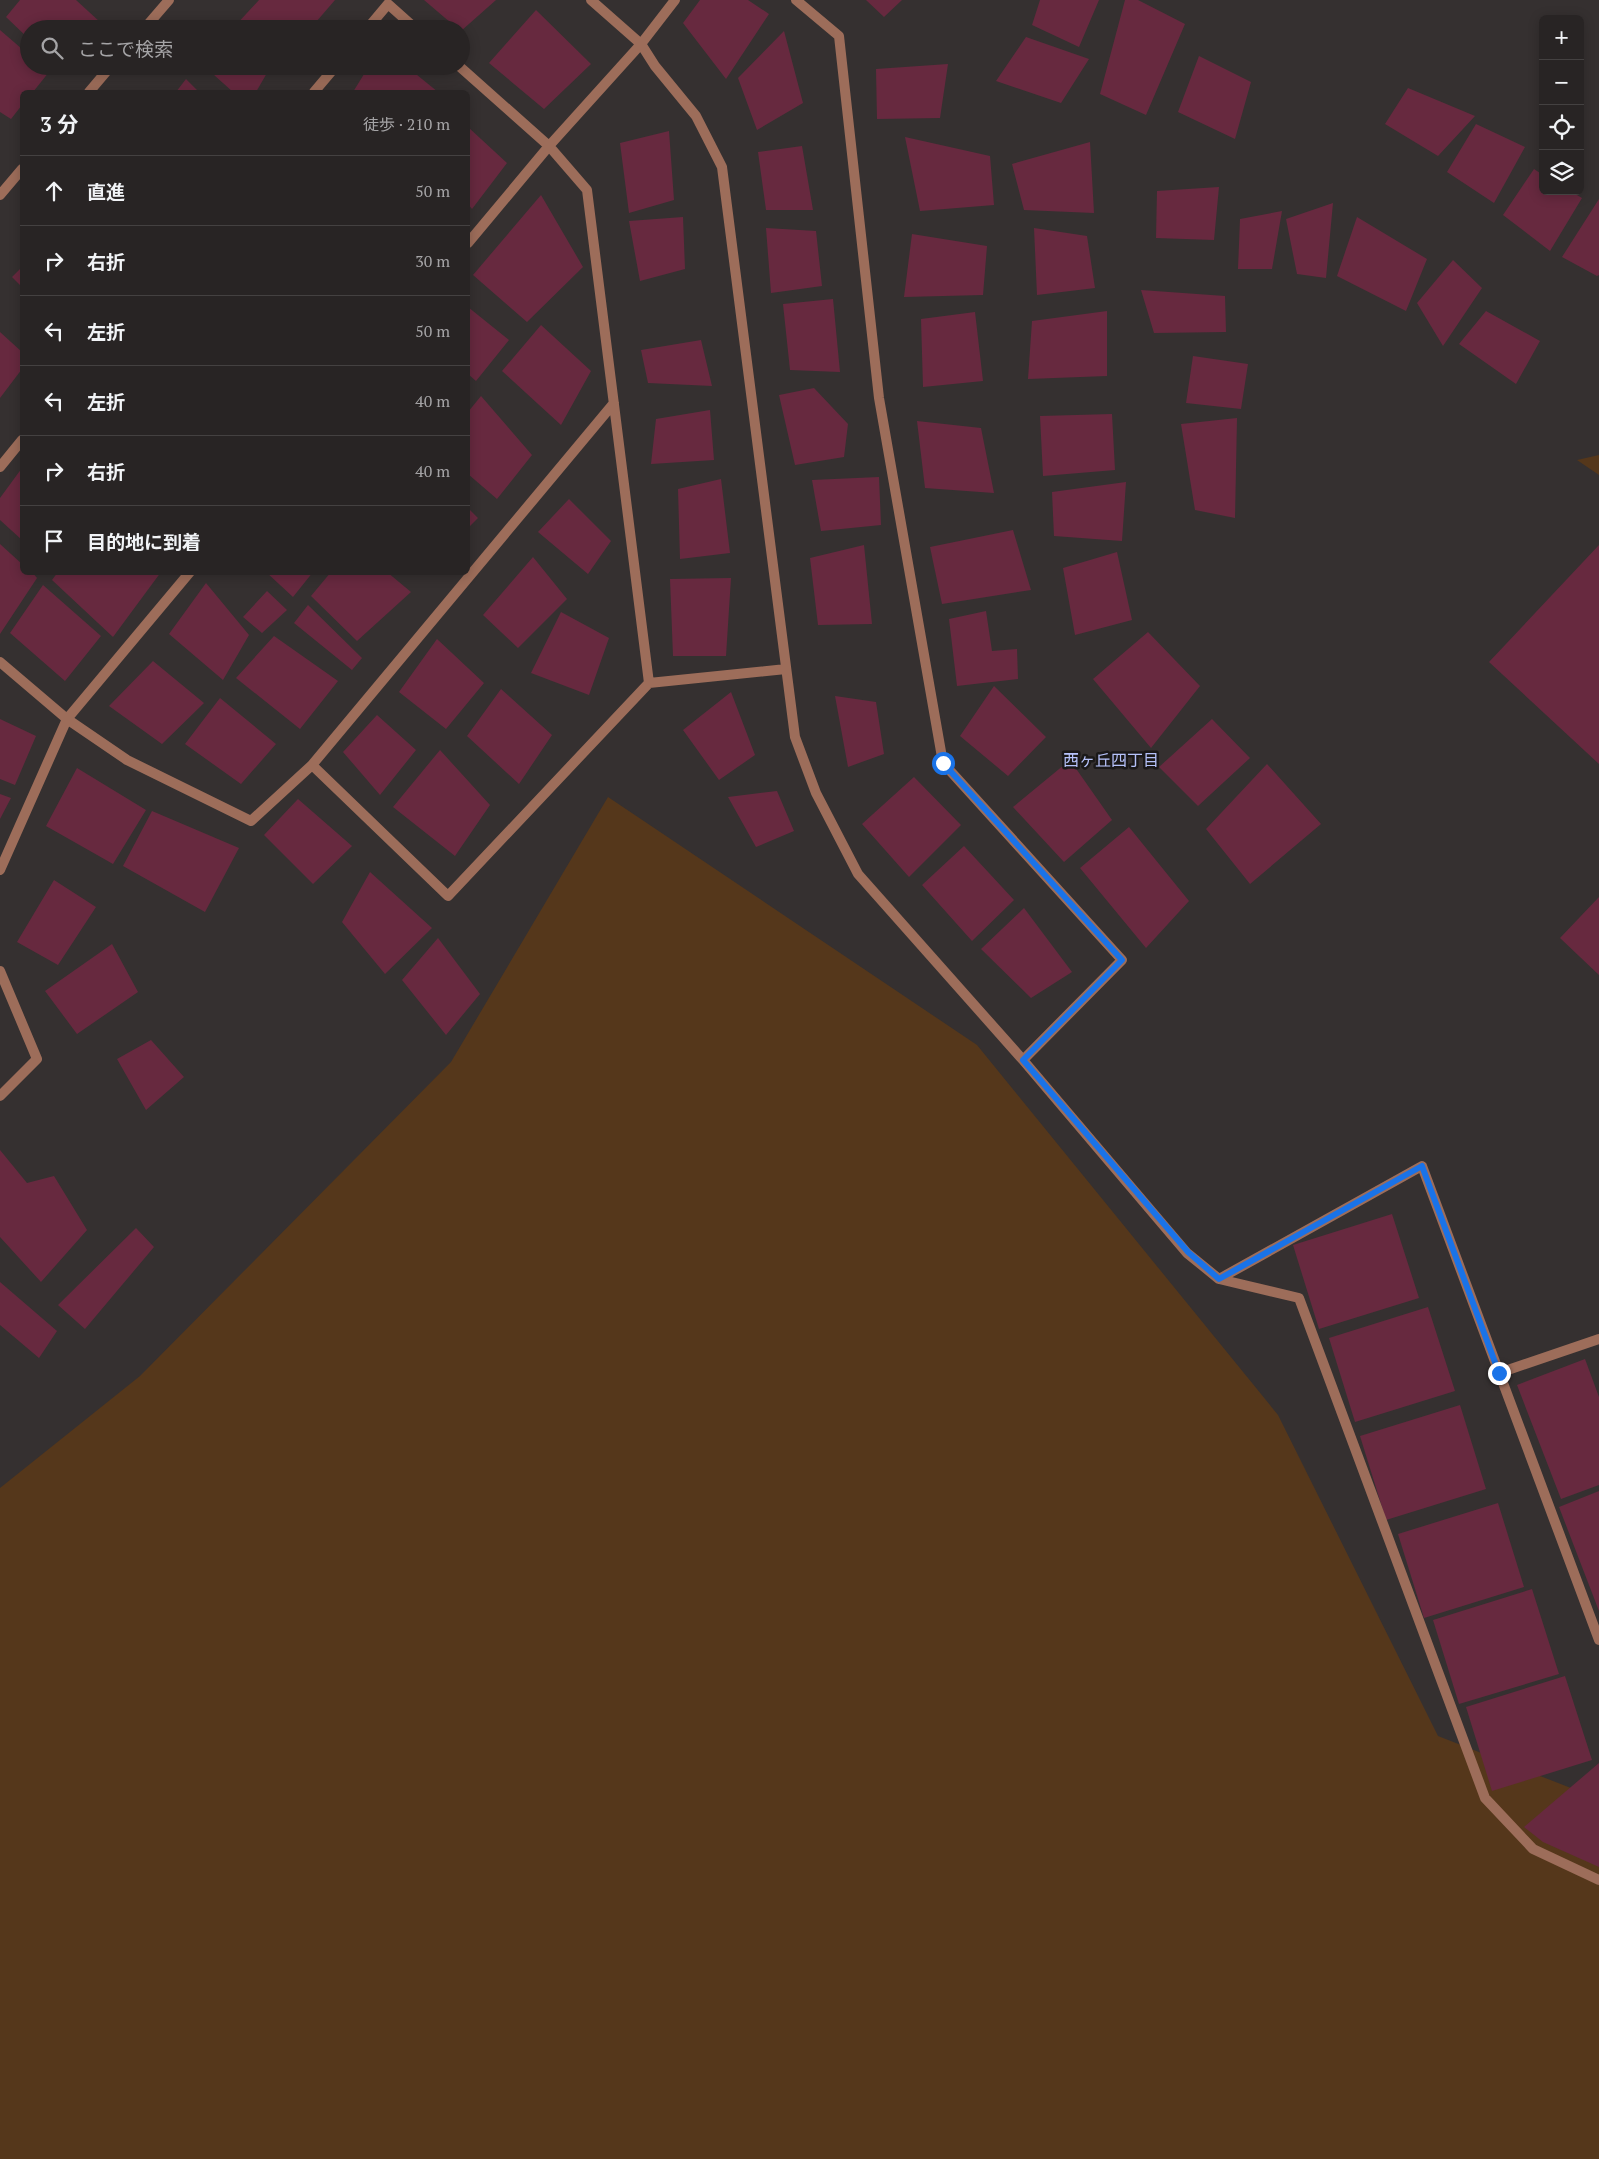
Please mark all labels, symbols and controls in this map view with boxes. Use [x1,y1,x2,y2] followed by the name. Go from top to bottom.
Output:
[1539,15,1584,195] map controls
[1539,15,1584,60] button: +
[20,20,470,75] search box
[38,34,66,62] icon: search
[78,36,173,61] text: ここで検索
[1539,60,1584,105] button: −
[1539,105,1584,150] button: locate
[40,110,79,138] text: 3 分
[363,113,450,135] text: 徒歩 · 210 m
[1539,150,1584,195] button: layers
[40,177,68,205] icon: ahead
[87,179,125,204] text: 直進
[415,180,450,202] text: 50 m
[40,247,68,275] icon: right
[87,249,125,274] text: 右折
[415,250,450,272] text: 30 m
[40,317,68,345] icon: left
[87,319,125,344] text: 左折
[415,320,450,342] text: 50 m
[40,387,68,415] icon: left
[87,389,125,414] text: 左折
[415,390,450,412] text: 40 m
[40,457,68,485] icon: right
[87,459,125,484] text: 右折
[415,460,450,482] text: 40 m
[40,527,68,555] icon: arrive
[87,529,201,554] text: 目的地に到着
[1063,749,1159,771] district label: 西ヶ丘四丁目
[932,752,955,775] route start
[1488,1362,1511,1385] route end

